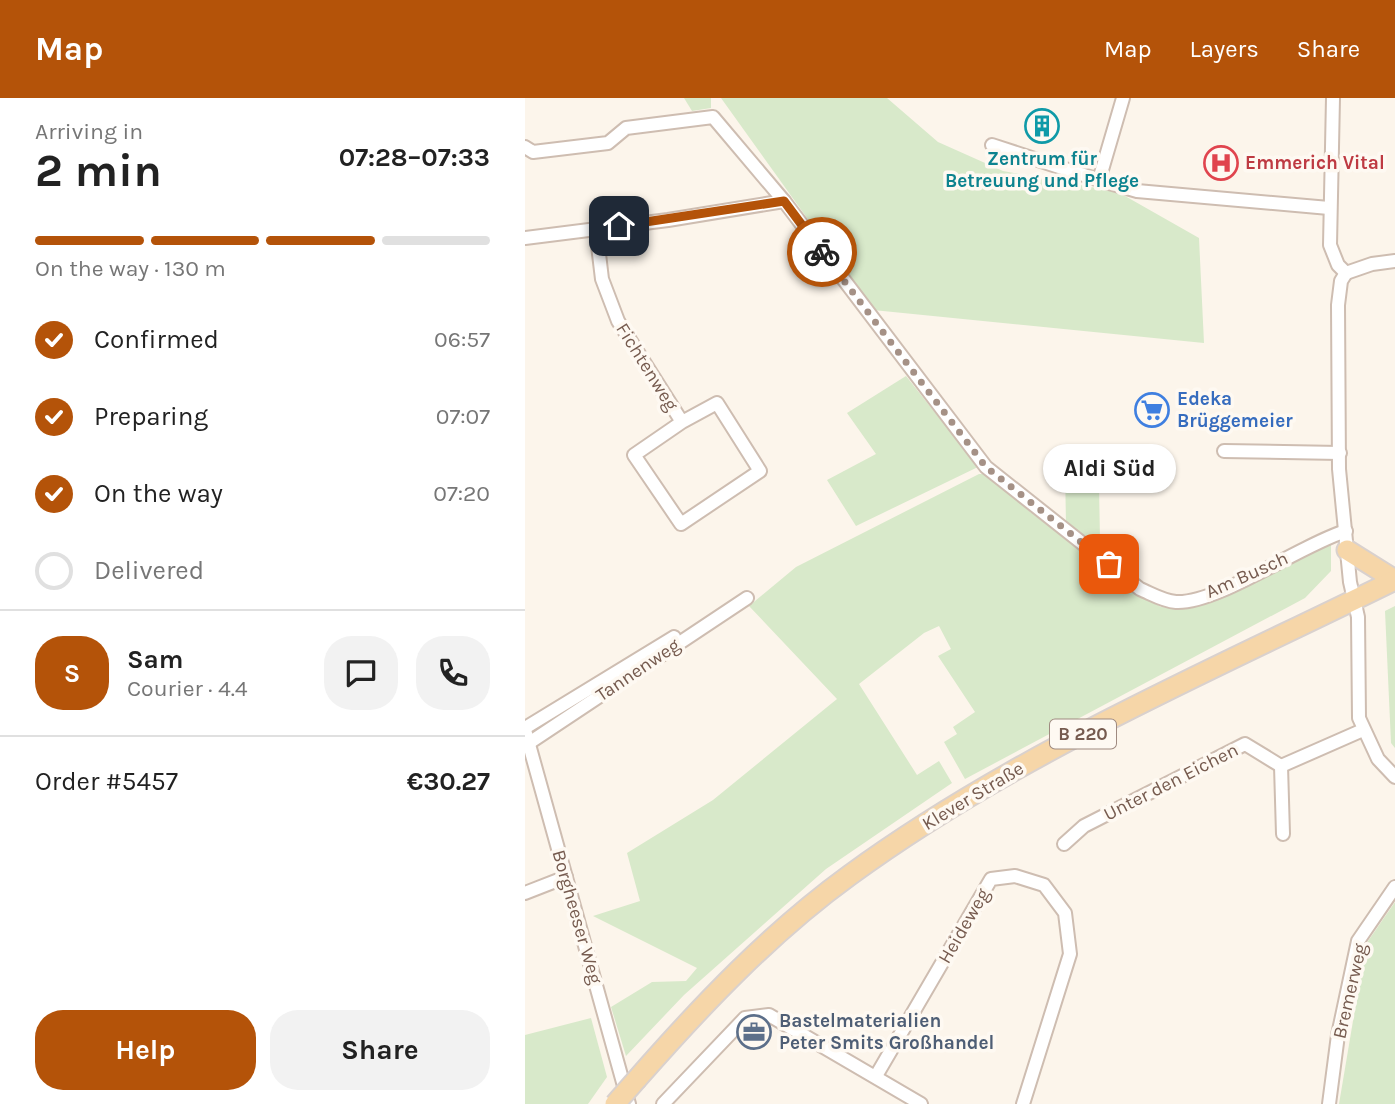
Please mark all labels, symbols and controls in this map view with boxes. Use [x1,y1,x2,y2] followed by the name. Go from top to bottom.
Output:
[35,30,103,68] text: Map
[1104,35,1152,63] text: Map
[1190,35,1259,63] text: Layers
[1297,35,1360,63] text: Share
[1023,107,1061,145] building icon: Zentrum für Betreuung und Pflege
[35,118,143,145] text: Arriving in
[339,142,490,173] text: 07:28–07:33
[35,144,162,198] text: 2 min
[1202,144,1240,182] hospital icon: Emmerich Vital
[945,148,1139,192] place label: Zentrum für Betreuung und Pflege
[1245,152,1385,174] place label: Emmerich Vital
[589,196,649,256] pin
[600,207,638,245] icon: home
[787,217,857,287] courier
[803,233,841,271] icon: bike
[35,255,226,282] text: On the way · 130 m
[611,319,683,415] street label: Fichtenweg
[35,321,73,359] icon: check
[94,324,219,355] text: Confirmed
[434,326,490,353] text: 06:57
[1177,388,1293,432] place label: Edeka Brüggemeier
[1133,391,1171,429] supermarket icon: Edeka Brüggemeier
[35,398,73,436] icon: check
[94,401,208,432] text: Preparing
[436,403,490,430] text: 07:07
[1043,445,1175,494] callout: Aldi Süd
[1063,455,1156,482] text: Aldi Süd
[35,475,73,513] icon: check
[94,478,223,509] text: On the way
[433,480,490,507] text: 07:20
[1079,534,1139,594] pin
[1090,545,1128,583] icon: bag
[1202,547,1292,603] street label: Am Busch
[94,555,204,586] text: Delivered
[592,634,684,706] street label: Tannenweg
[324,636,398,710] button: chat
[416,636,490,710] button: phone
[127,644,183,675] text: Sam
[64,658,80,689] text: S
[127,675,248,702] text: Courier · 4.4
[1050,720,1116,748] road number: B 220
[1100,739,1242,825] street label: Unter den Eichen
[918,757,1028,835] street label: Klever Straße
[35,766,178,797] text: Order #5457
[407,766,490,797] text: €30.27
[547,847,607,987] street label: Borgheeser Weg
[934,884,995,968] street label: Heideweg
[1328,941,1372,1041] street label: Bremerweg
[35,1010,256,1090] button: Help
[270,1010,490,1090] button: Share
[779,1010,994,1054] place label: Bastelmaterialien Peter Smits Großhandel
[735,1013,773,1051] office icon: Bastelmaterialien Peter Smits Großhandel

